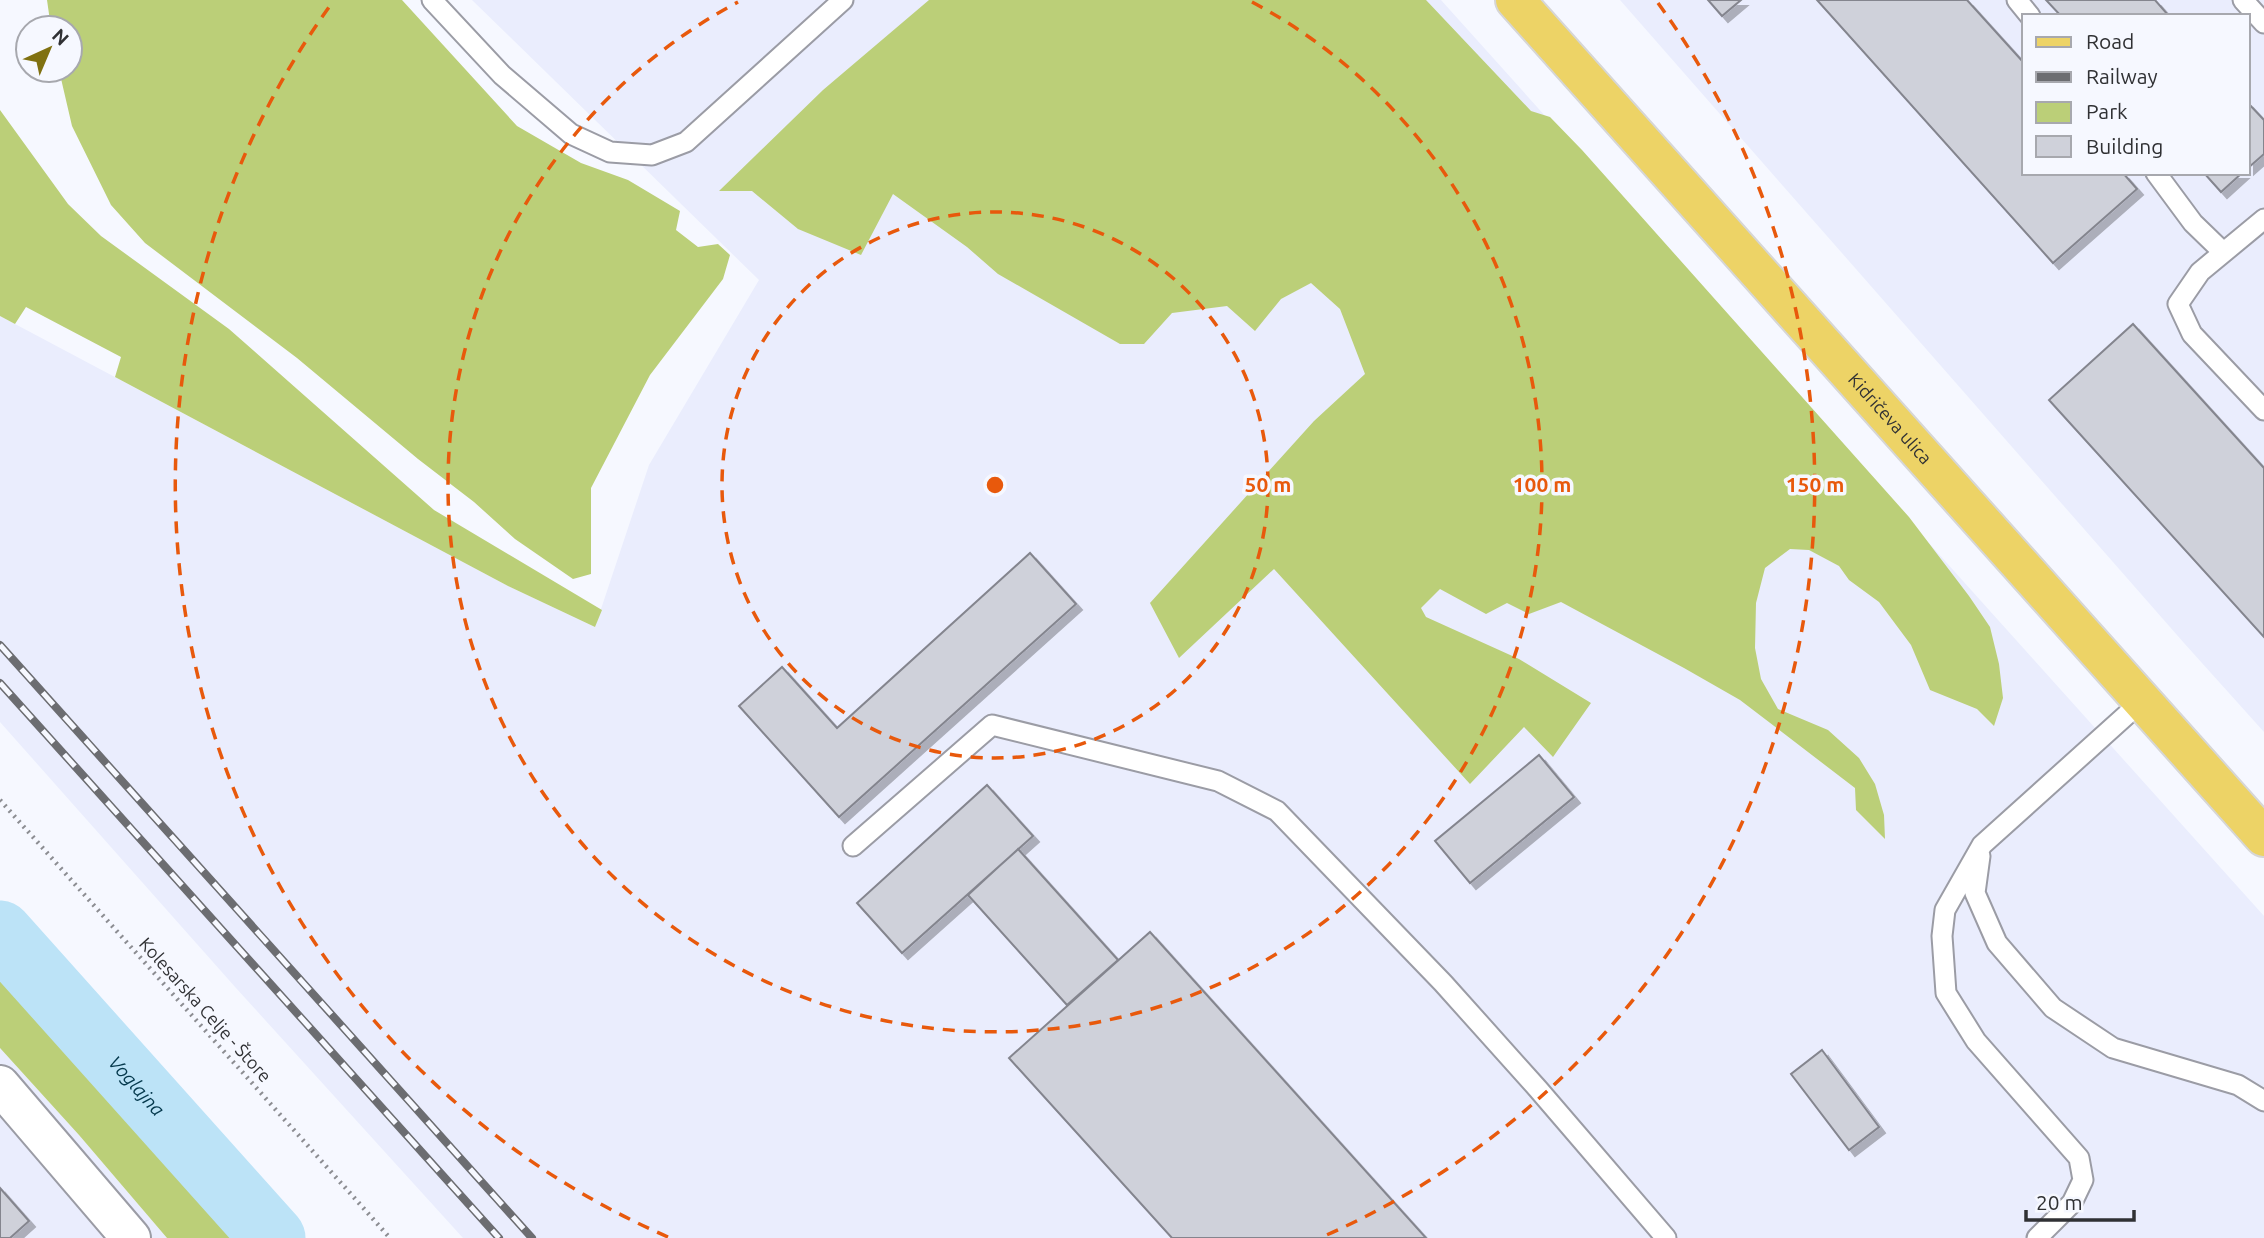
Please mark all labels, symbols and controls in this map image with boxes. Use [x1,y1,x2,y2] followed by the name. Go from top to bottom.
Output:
[14,14,84,84] north arrow
[2022,14,2250,175] legend
[48,24,74,50] text: N
[2086,29,2134,53] text: Road
[2086,64,2158,88] text: Railway
[2086,99,2128,123] text: Park
[2086,134,2163,158] text: Building
[1845,369,1936,468] street label: Kidričeva ulica
[1245,472,1291,496] text: 50 m
[1513,472,1571,496] text: 100 m
[1786,472,1844,496] text: 150 m
[983,473,1007,497] centre of rings
[136,932,277,1086] street label: Kolesarska Celje - Štore
[104,1051,169,1120] water label: Voglajna
[2026,1178,2134,1222] scale bar
[2036,1190,2083,1214] text: 20 m

